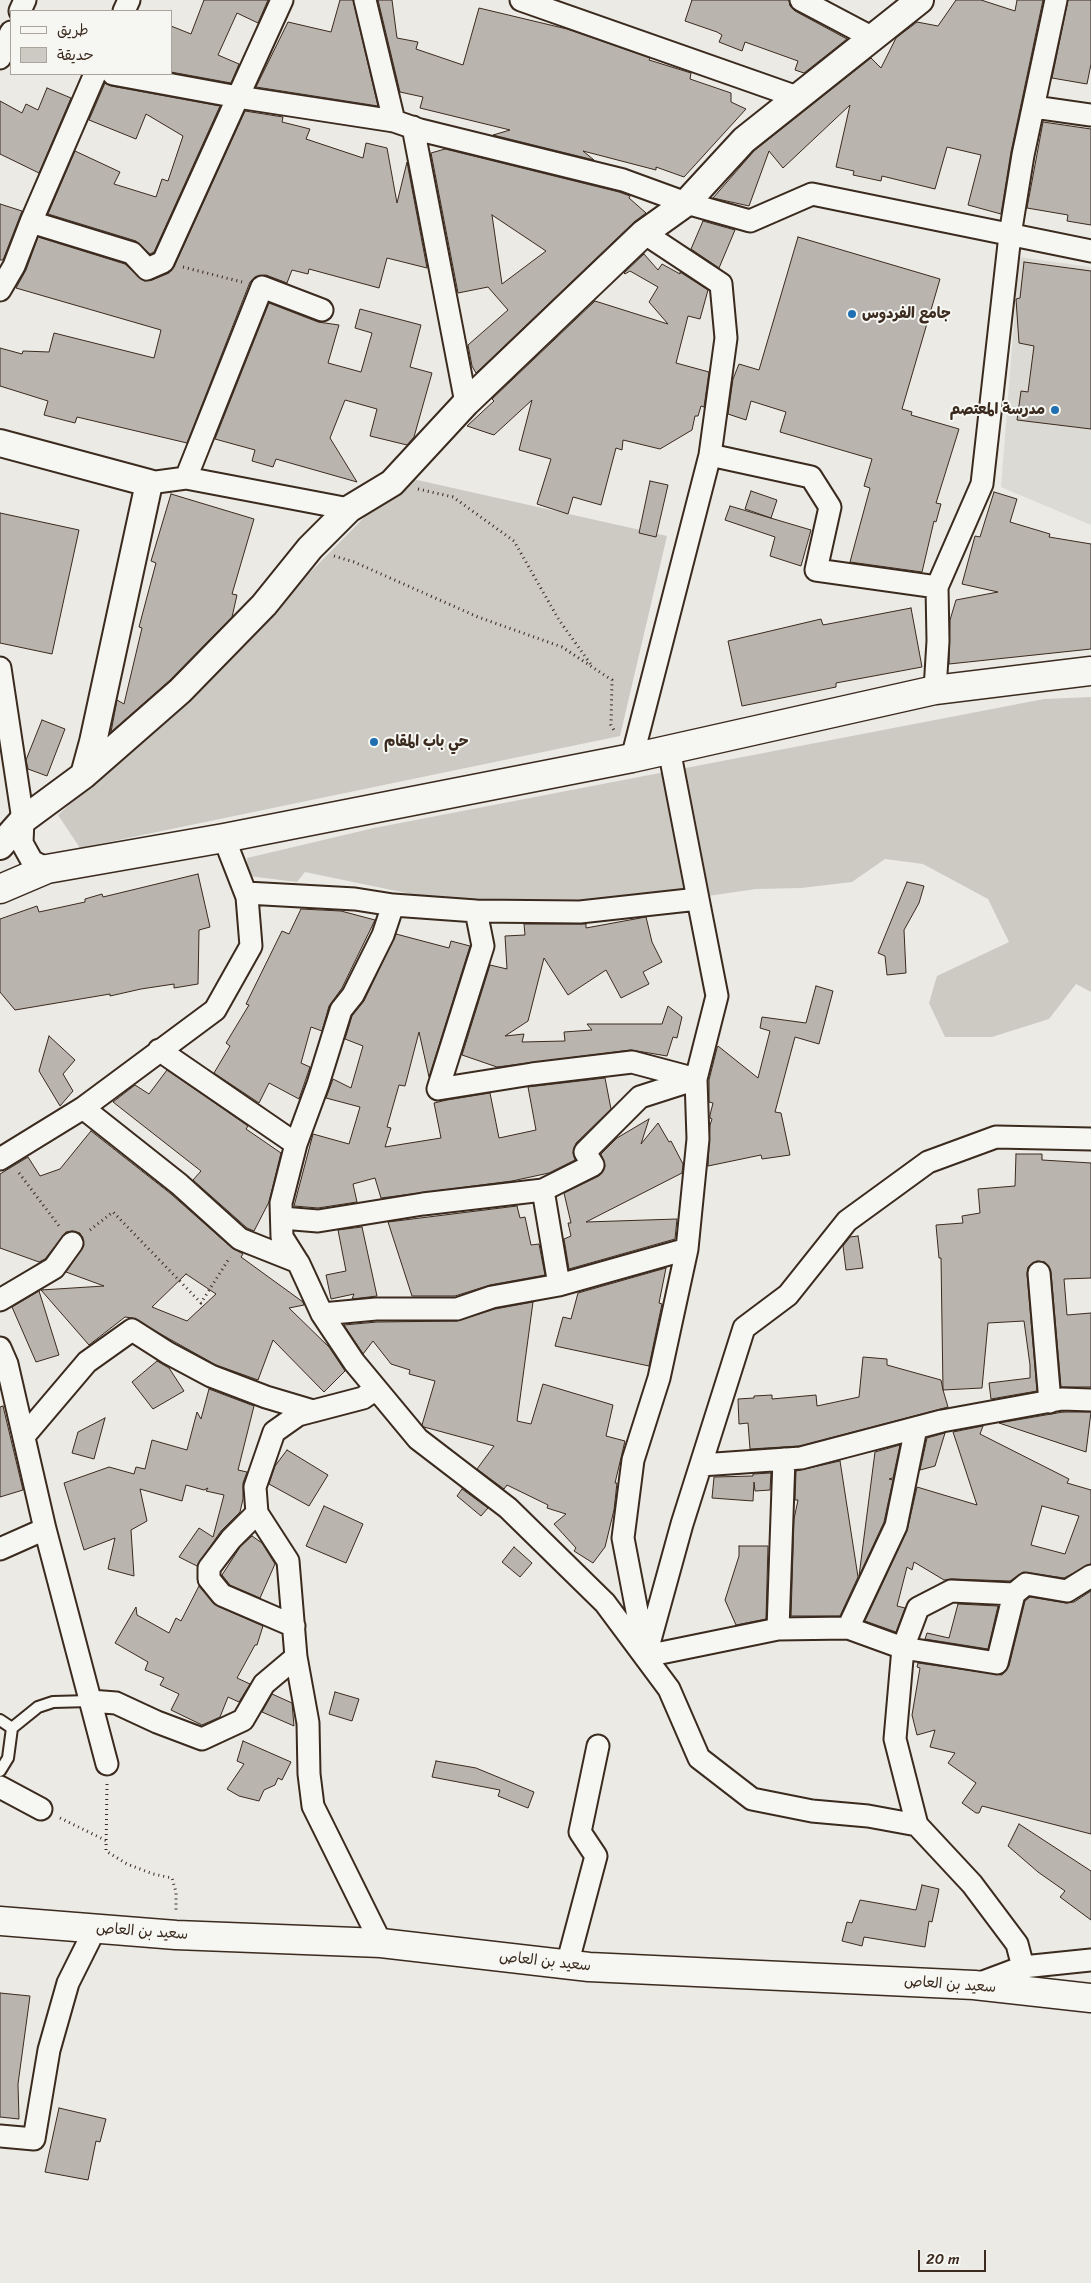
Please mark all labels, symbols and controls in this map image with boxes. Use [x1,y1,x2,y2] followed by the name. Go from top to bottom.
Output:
[10,10,172,75] legend
[57,17,89,43] text: طريق
[57,42,94,68] text: حديقة
[862,305,951,323] place label: جامع الفردوس
[846,308,858,320] marker: جامع الفردوس
[950,401,1045,419] place label: مدرسة المعتصم
[1049,404,1061,416] marker: مدرسة المعتصم
[384,733,468,751] place label: حي باب المقام
[368,736,380,748] marker: حي باب المقام
[95,1920,189,1944] street label: سعيد بن العاص
[498,1948,592,1976] street label: سعيد بن العاص
[903,1973,997,1997] street label: سعيد بن العاص
[921,2240,988,2272] scale bar
[926,2246,960,2272] text: 20 m

